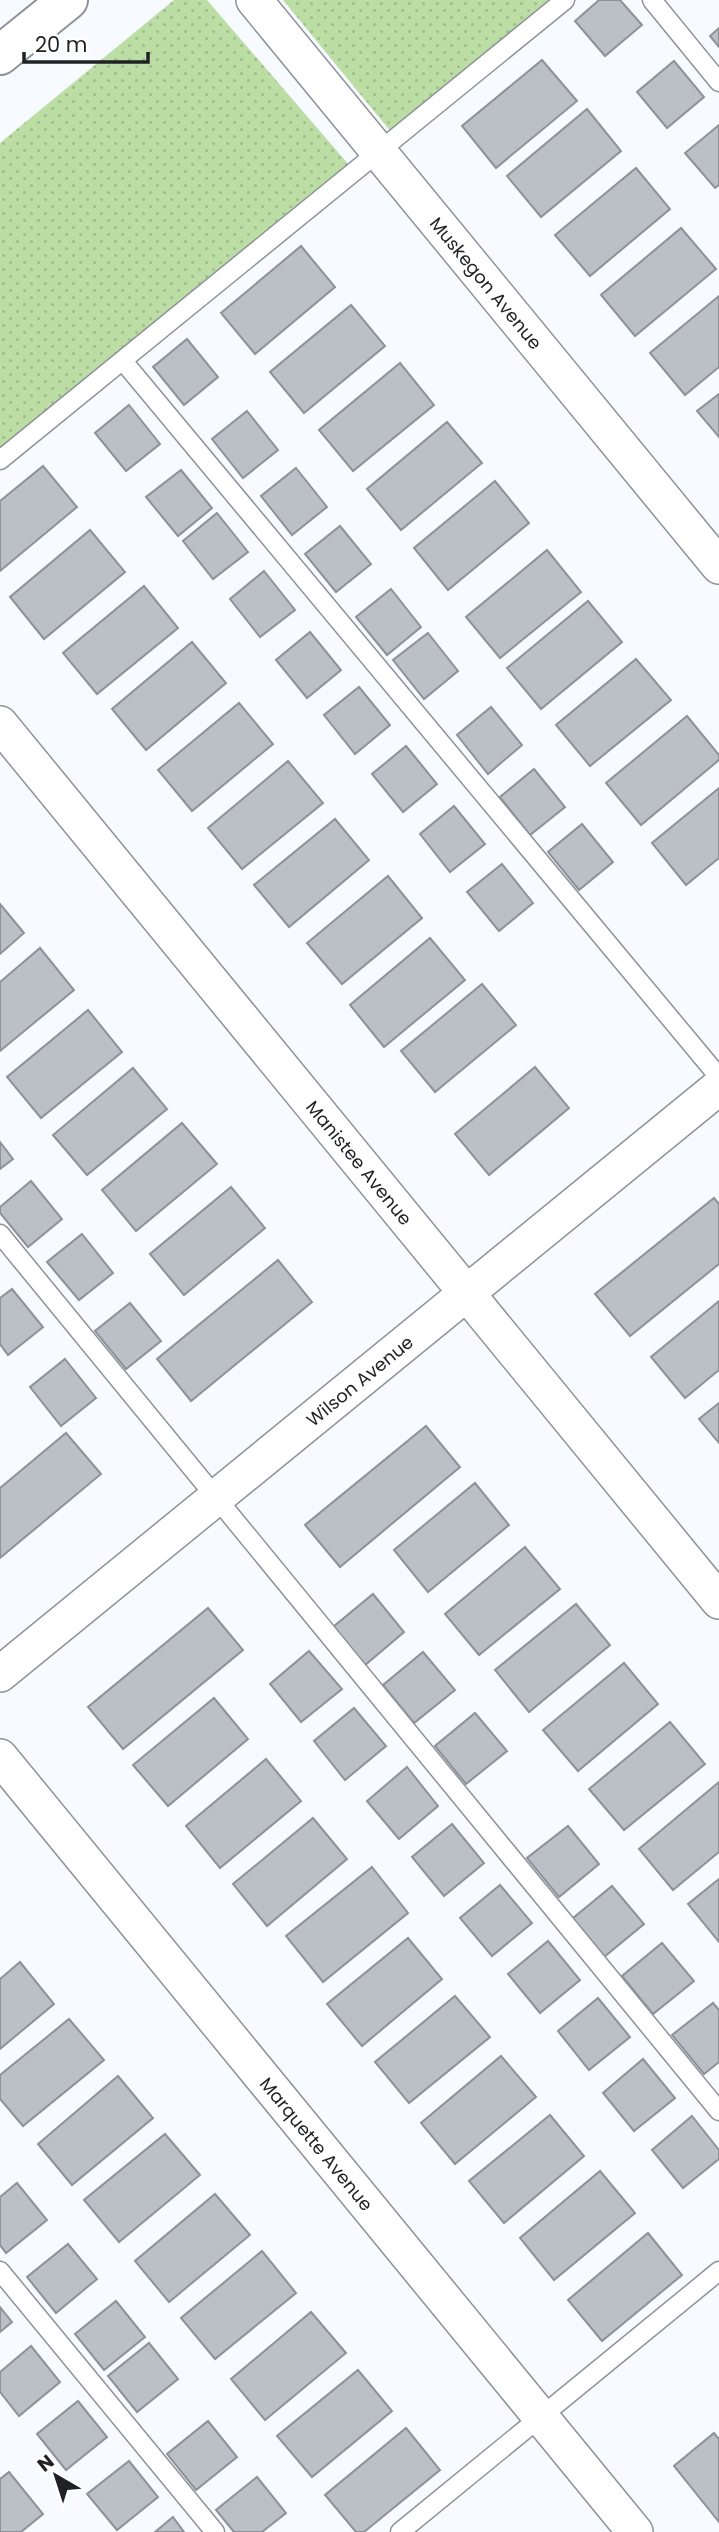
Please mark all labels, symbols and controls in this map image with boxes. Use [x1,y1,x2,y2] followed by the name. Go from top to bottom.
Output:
[24,21,149,65] scale bar
[35,30,88,59] text: 20 m
[424,211,548,354] street label: Muskegon Avenue
[301,1095,418,1230] street label: Manistee Avenue
[301,1329,418,1432] street label: Wilson Avenue
[255,2072,379,2216] street label: Marquette Avenue
[21,2441,91,2511] north arrow
[32,2448,60,2478] text: N

